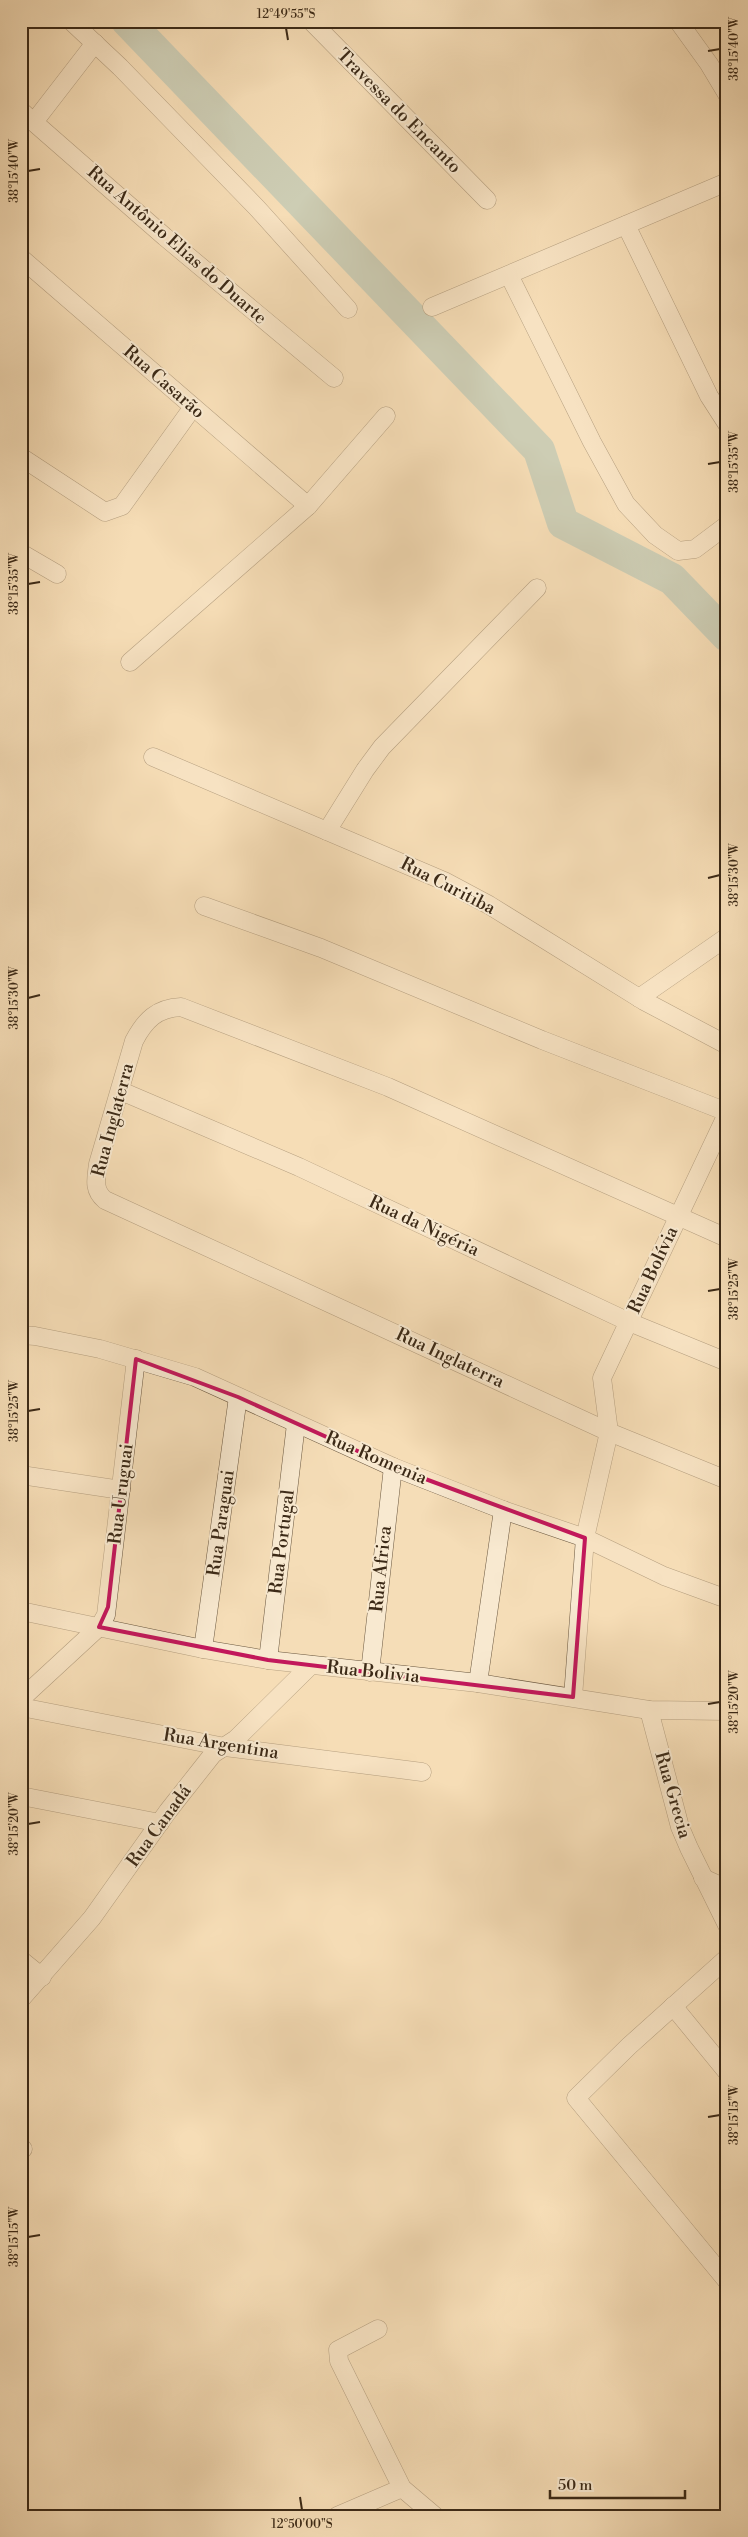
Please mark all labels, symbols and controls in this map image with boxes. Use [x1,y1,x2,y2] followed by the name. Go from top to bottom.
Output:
[257,7,315,22] text: 12°49'55"S
[727,16,742,81] text: 38°15'40"W
[332,44,466,178] street label: Travessa do Encanto
[7,138,22,203] text: 38°15'40"W
[82,161,272,329] street label: Rua Antônio Elias do Duarte
[118,340,210,424] street label: Rua Casarão
[727,430,742,493] text: 38°15'35"W
[7,552,22,615] text: 38°15'35"W
[727,842,742,907] text: 38°15'30"W
[397,852,500,920] street label: Rua Curitiba
[7,965,22,1030] text: 38°15'30"W
[87,1060,139,1180] street label: Rua Inglaterra
[365,1190,484,1262] street label: Rua da Nigéria
[623,1222,684,1317] street label: Rua Bolívia
[727,1257,742,1320] text: 38°15'25"W
[392,1323,509,1394] street label: Rua Inglaterra
[7,1379,22,1442] text: 38°15'25"W
[322,1426,431,1490] street label: Rua Romenia
[103,1442,139,1546] street label: Rua Uruguai
[202,1468,240,1578] street label: Rua Paraguai
[264,1488,300,1596] street label: Rua Portugal
[365,1524,397,1613] street label: Rua Africa
[325,1656,422,1688] street label: Rua Bolivia
[727,1669,742,1734] text: 38°15'20"W
[162,1724,281,1765] street label: Rua Argentina
[650,1749,697,1842] street label: Rua Grecia
[121,1780,197,1872] street label: Rua Canadá
[7,1791,22,1856] text: 38°15'20"W
[727,2084,742,2145] text: 38°15'15"W
[7,2206,22,2267] text: 38°15'15"W
[550,2467,686,2499] scale bar
[558,2476,592,2495] text: 50 m
[271,2517,333,2532] text: 12°50'00"S

